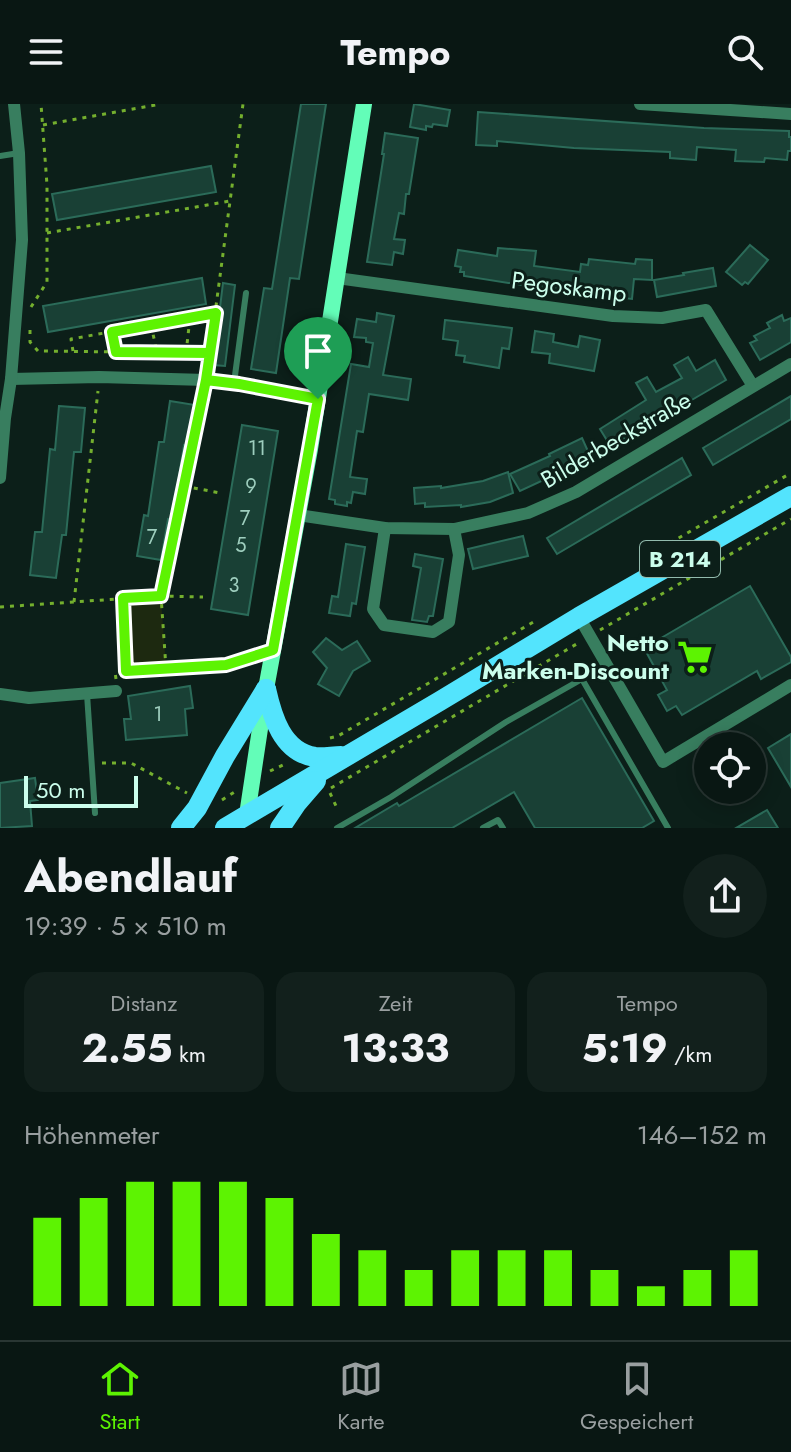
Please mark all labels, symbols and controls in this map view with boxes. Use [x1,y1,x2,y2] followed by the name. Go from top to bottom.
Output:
[340,26,451,78] text: Tempo
[24,30,68,74] icon: menu
[723,30,767,74] icon: search
[509,262,629,311] street label: Pegoskamp
[284,317,352,399] pin
[296,329,340,373] icon: arrive
[534,382,698,497] street label: Bilderbeckstraße
[248,434,266,463] house number: 11
[245,472,257,501] house number: 9
[240,504,251,533] house number: 7
[147,523,158,552] house number: 7
[235,531,247,560] house number: 5
[640,541,720,577] road number: B 214
[229,571,240,600] house number: 3
[482,625,669,688] place label: Netto Marken-Discount
[676,638,714,676] supermarket icon: Netto Marken-Discount
[154,700,163,729] house number: 1
[694,732,766,804] map controls
[694,732,766,804] button: locate
[24,772,138,808] scale bar
[36,774,85,806] text: 50 m
[24,845,237,909] text: Abendlauf
[683,854,767,938] button: share
[24,907,227,945] text: 19:39 · 5 × 510 m
[110,987,177,1019] text: Distanz
[379,987,412,1019] text: Zeit
[617,987,678,1019] text: Tempo
[82,1019,172,1077] text: 2.55
[342,1019,449,1077] text: 13:33
[582,1019,668,1077] text: 5:19
[172,1038,206,1070] text: km
[668,1038,712,1070] text: /km
[24,1116,160,1154] text: Höhenmeter
[637,1116,767,1154] text: 146–152 m
[98,1357,142,1437] tab: Start
[337,1357,385,1437] tab: Karte
[580,1357,693,1437] tab: Gespeichert

